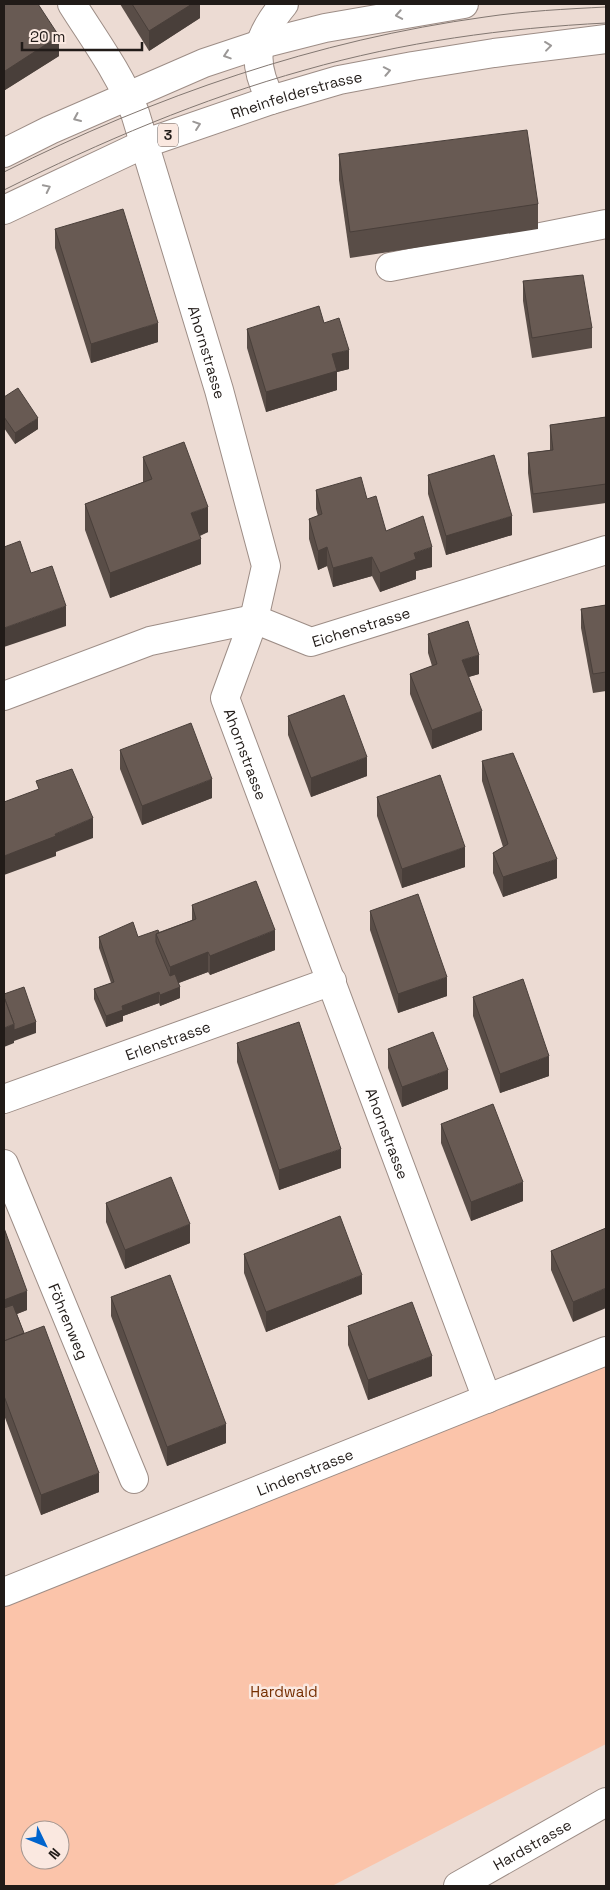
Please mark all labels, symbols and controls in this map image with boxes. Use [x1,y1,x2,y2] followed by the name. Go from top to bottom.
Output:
[394,10,403,20] one-way arrow
[22,20,142,52] scale bar
[30,27,65,46] text: 20 m
[543,42,552,52] one-way arrow
[224,50,232,60] one-way arrow
[228,66,364,123] street label: Rheinfelderstrasse
[383,67,391,77] one-way arrow
[74,111,83,121] one-way arrow
[192,121,201,131] one-way arrow
[158,124,178,146] road number: 3
[42,184,51,194] one-way arrow
[184,303,230,401] street label: Ahornstrasse
[309,602,412,651] street label: Eichenstrasse
[220,706,272,802] street label: Ahornstrasse
[123,1016,213,1064] street label: Erlenstrasse
[362,1085,413,1182] street label: Ahornstrasse
[45,1280,93,1362] street label: Föhrenweg
[254,1444,356,1499] street label: Lindenstrasse
[250,1682,318,1701] park label: Hardwald
[489,1814,574,1874] street label: Hardstrasse
[20,1820,70,1870] north arrow
[45,1844,64,1863] text: N

